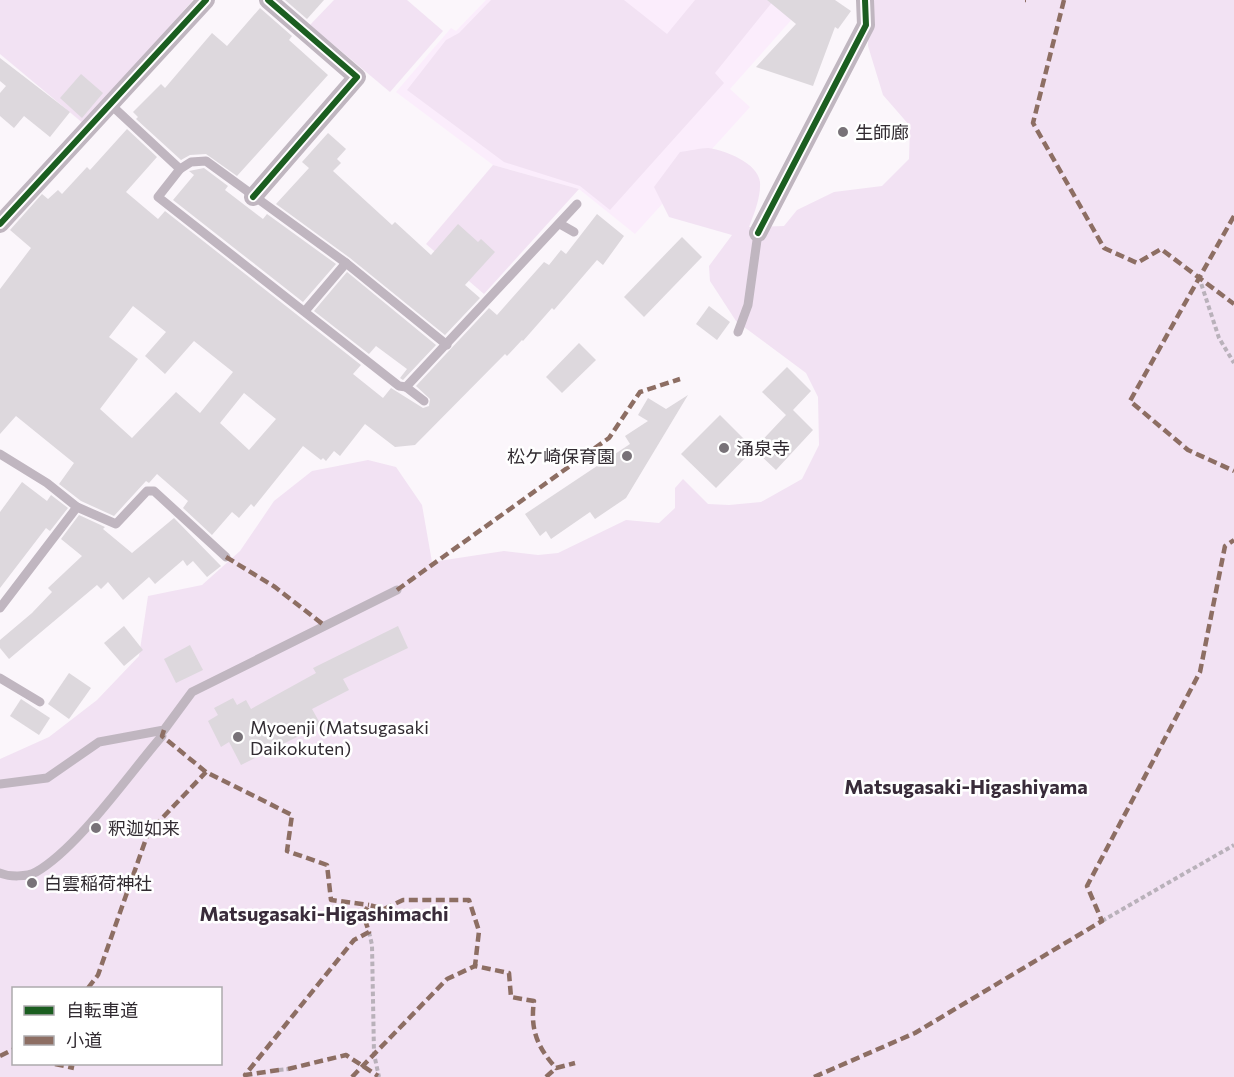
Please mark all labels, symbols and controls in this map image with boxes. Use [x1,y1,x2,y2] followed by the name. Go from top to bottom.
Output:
[855,121,909,143] place label: 生師廊
[836,125,850,139] marker: 生師廊
[736,437,790,459] place label: 涌泉寺
[717,441,731,455] marker: 涌泉寺
[507,445,615,467] place label: 松ケ崎保育園
[620,449,634,463] marker: 松ケ崎保育園
[250,716,429,759] place label: Myoenji (Matsugasaki Daikokuten)
[231,730,245,744] marker: Myoenji (Matsugasaki Daikokuten)
[844,774,1088,798] district label: Matsugasaki-Higashiyama
[108,817,180,839] place label: 釈迦如来
[89,821,103,835] marker: 釈迦如来
[44,872,152,894] place label: 白雲稲荷神社
[25,876,39,890] marker: 白雲稲荷神社
[200,901,448,925] district label: Matsugasaki-Higashimachi
[12,987,222,1065] legend
[66,999,138,1021] text: 自転車道
[66,1029,102,1051] text: 小道

